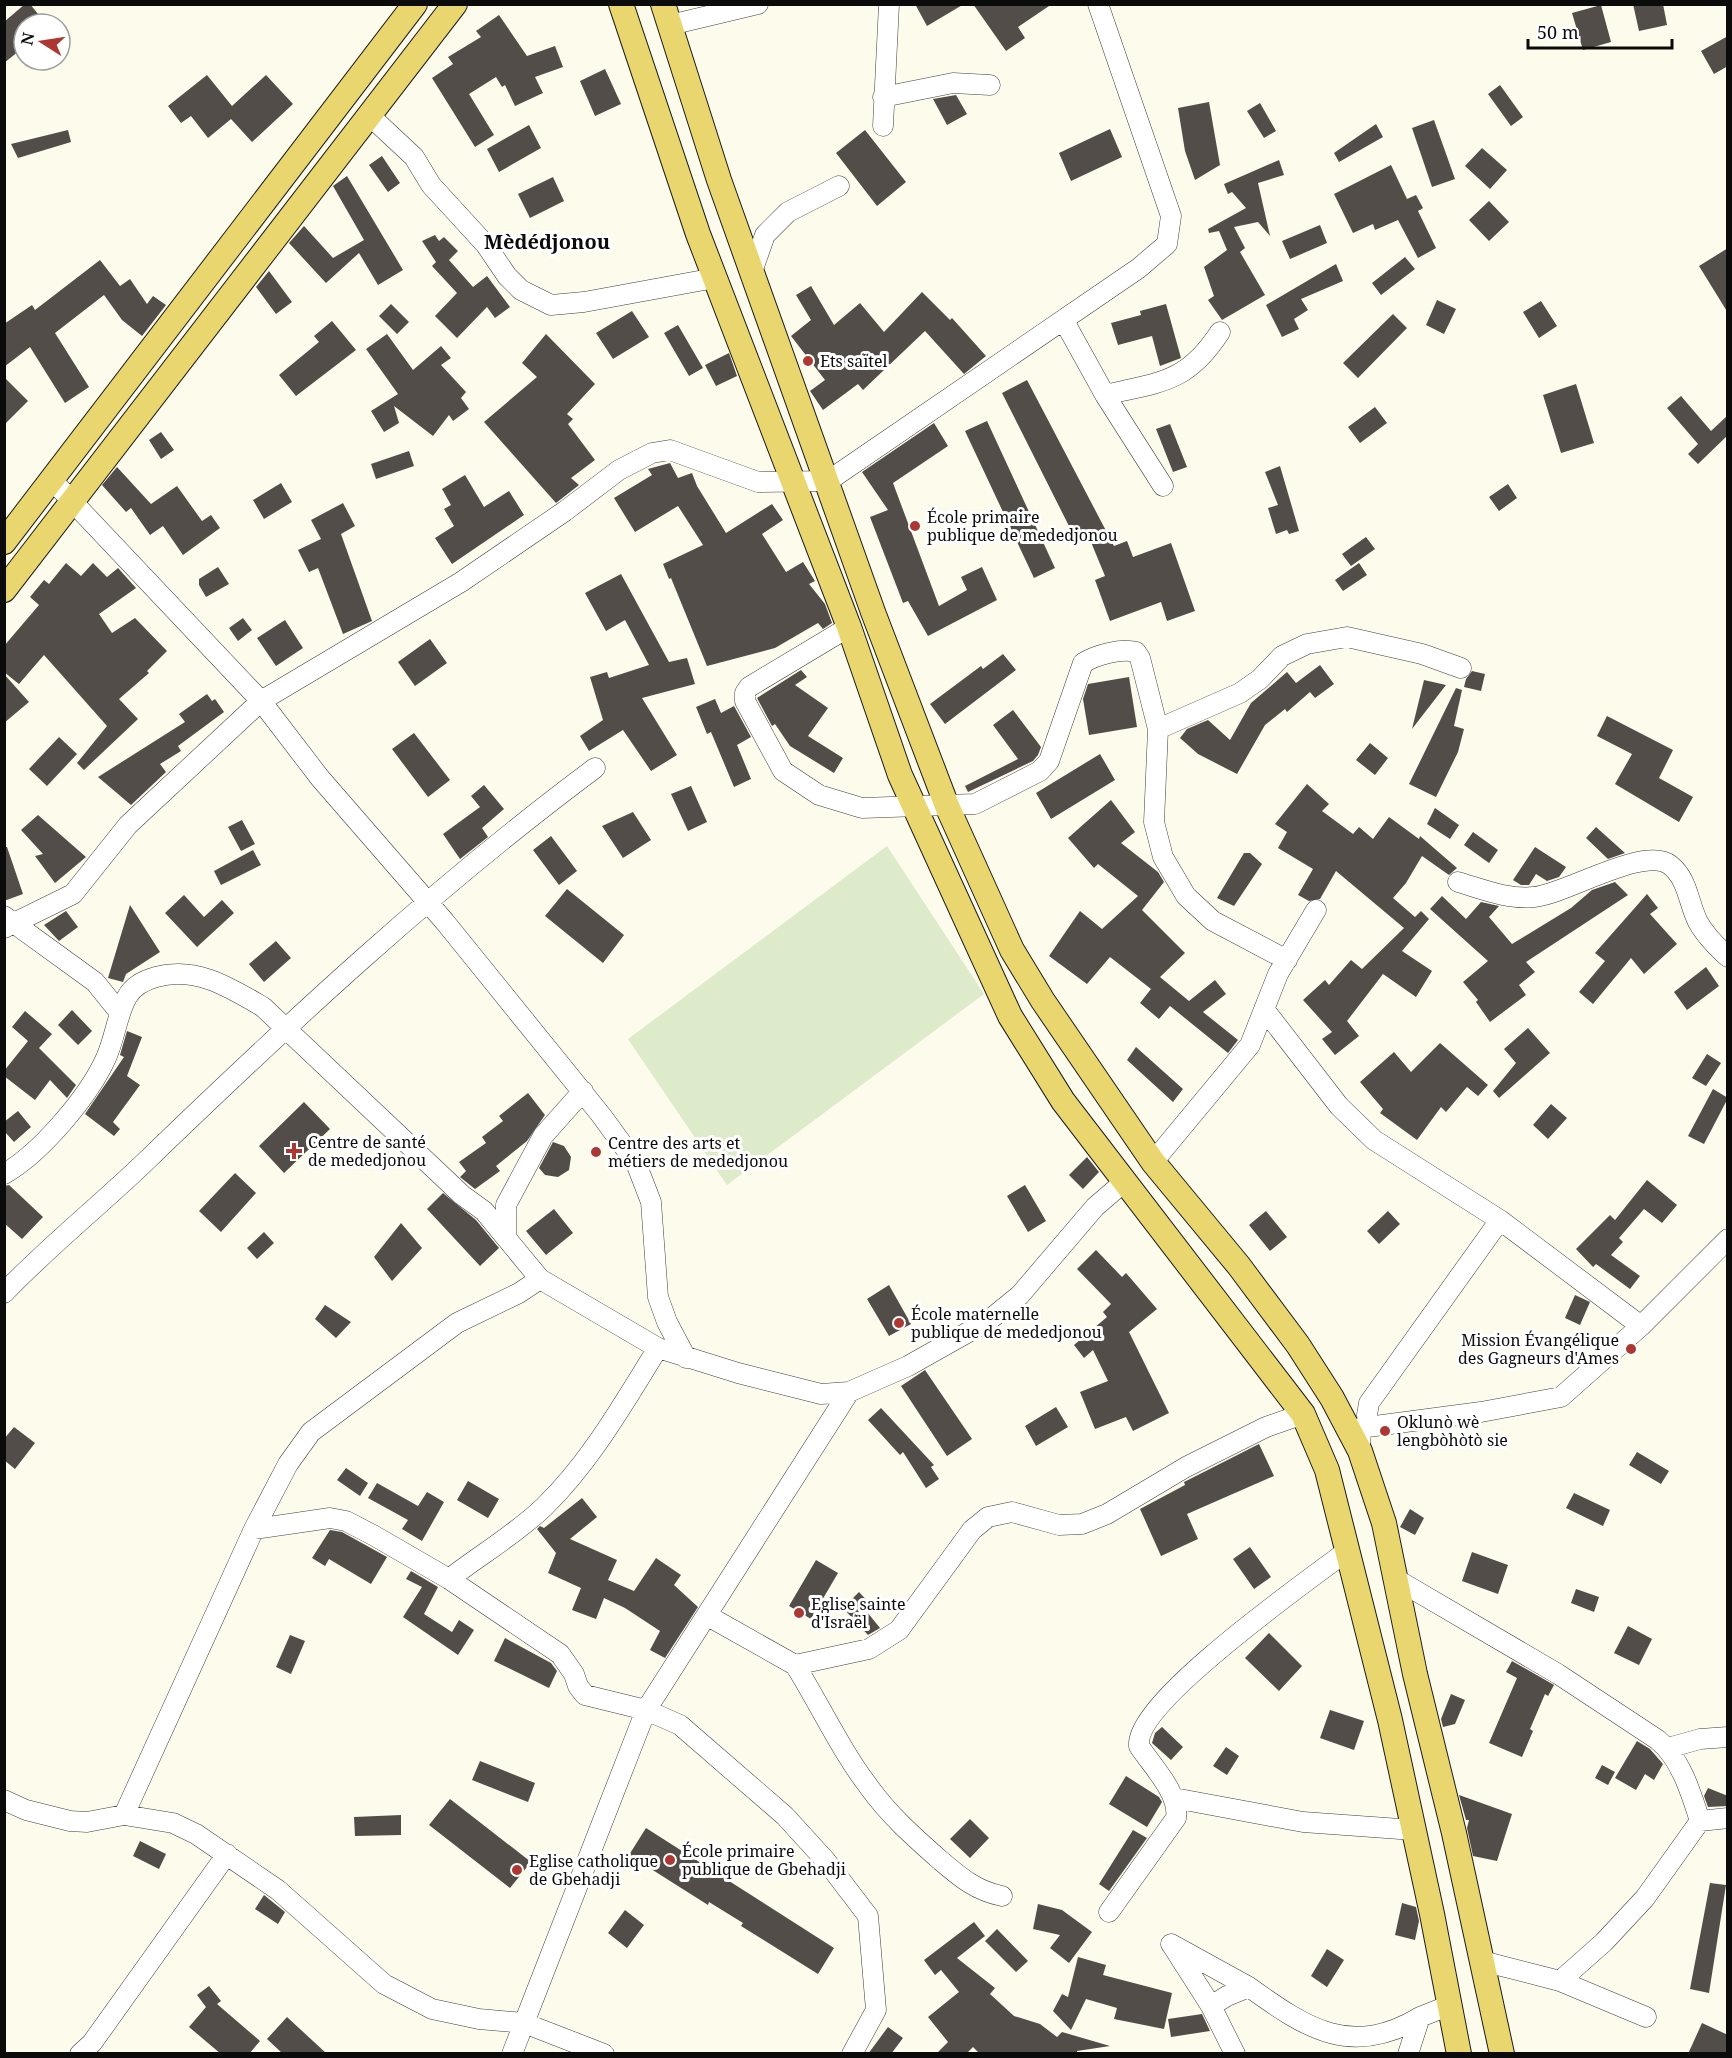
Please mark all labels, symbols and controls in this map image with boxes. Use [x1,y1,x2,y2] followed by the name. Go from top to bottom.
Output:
[12,12,72,72] north arrow
[1528,12,1672,50] scale bar
[1537,20,1579,44] text: 50 m
[15,30,39,47] text: N
[484,228,610,255] district label: Mèdédjonou
[820,350,888,372] place label: Ets saïtel
[801,354,815,368] marker: Ets saïtel
[927,506,1118,546] place label: École primaire publique de mededjonou
[908,519,922,533] marker: École primaire publique de mededjonou
[308,1131,426,1171] place label: Centre de santé de mededjonou
[608,1132,788,1172] place label: Centre des arts et métiers de mededjonou
[285,1142,303,1160] marker: Centre de santé de mededjonou
[589,1145,603,1159] marker: Centre des arts et métiers de mededjonou
[911,1303,1102,1343] place label: École maternelle publique de mededjonou
[892,1316,906,1330] marker: École maternelle publique de mededjonou
[1458,1329,1619,1369] place label: Mission Évangélique des Gagneurs d'Ames
[1624,1342,1638,1356] marker: Mission Évangélique des Gagneurs d'Ames
[1397,1411,1508,1451] place label: Oklunò wè lengbòhòtò sie
[1378,1424,1392,1438] marker: Oklunò wè lengbòhòtò sie
[811,1593,905,1633] place label: Eglise sainte d'Israël
[792,1606,806,1620] marker: Eglise sainte d'Israël
[682,1840,846,1880] place label: École primaire publique de Gbehadji
[529,1850,658,1890] place label: Eglise catholique de Gbehadji
[663,1853,677,1867] marker: École primaire publique de Gbehadji
[510,1863,524,1877] marker: Eglise catholique de Gbehadji

